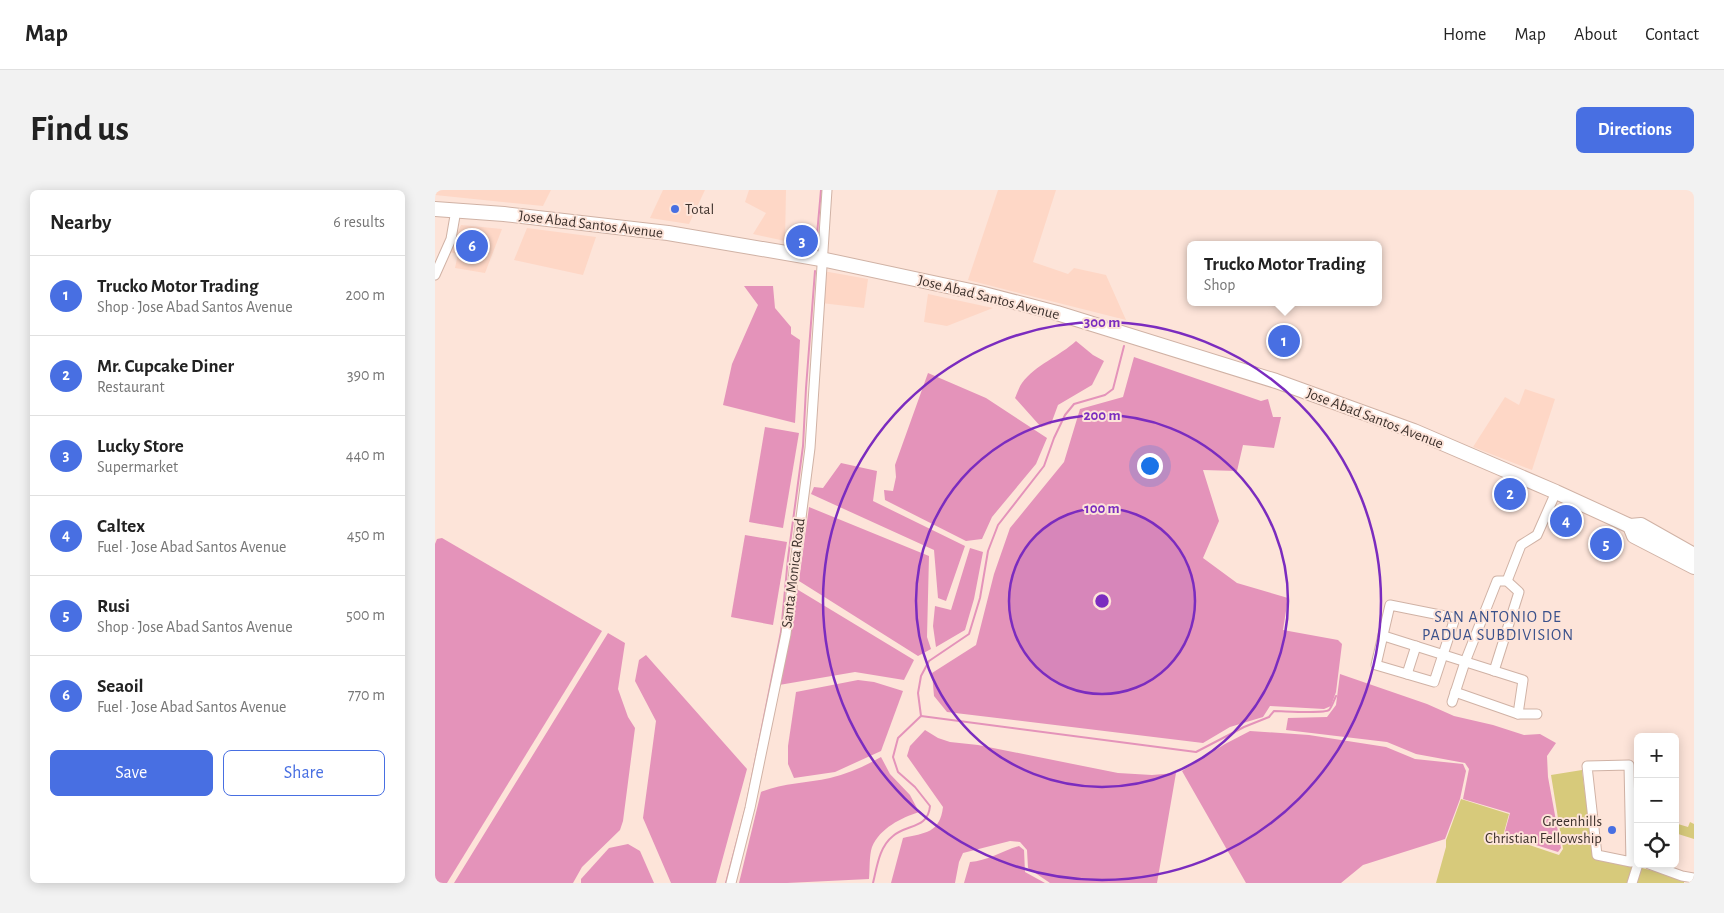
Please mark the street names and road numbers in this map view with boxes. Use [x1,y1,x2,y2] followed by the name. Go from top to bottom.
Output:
[518,208,664,241] street label: Jose Abad Santos Avenue
[917,273,1061,322] street label: Jose Abad Santos Avenue
[1304,385,1445,452] street label: Jose Abad Santos Avenue
[779,517,808,629] street label: Santa Monica Road

